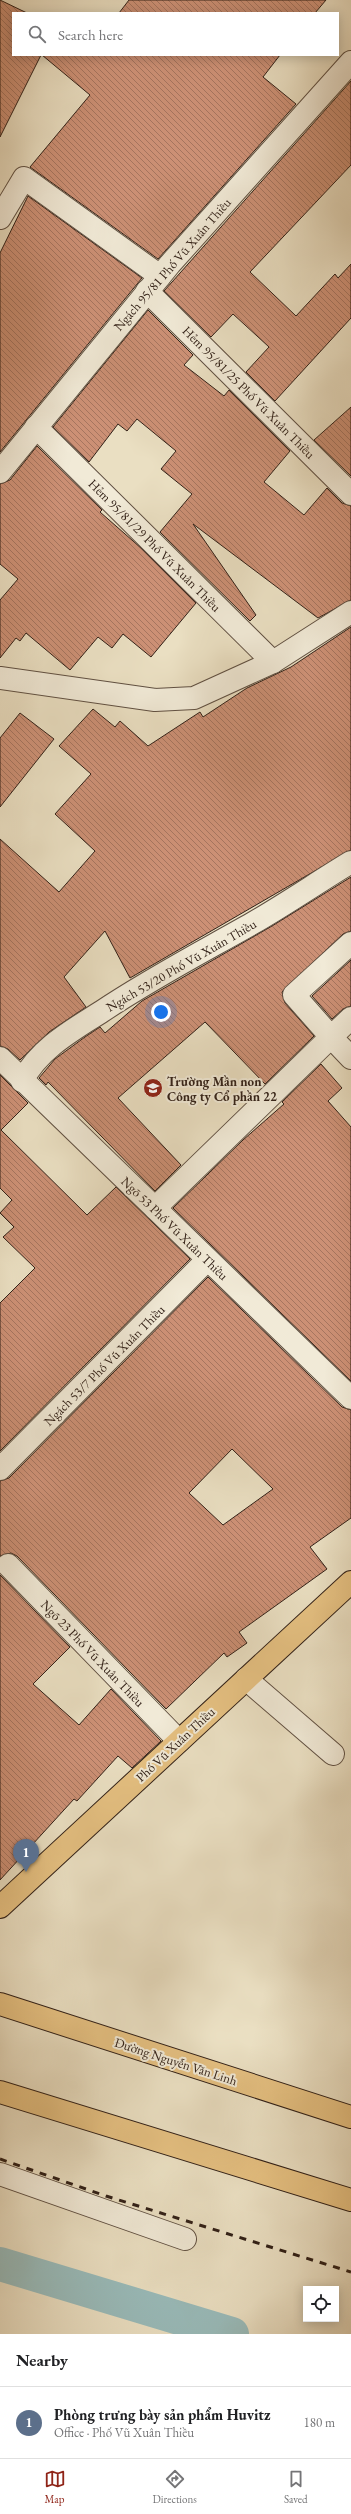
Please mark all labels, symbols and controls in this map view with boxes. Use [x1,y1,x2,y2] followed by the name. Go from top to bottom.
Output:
[12,12,339,56] search box
[26,23,48,45] icon: search
[58,25,123,44] text: Search here
[110,194,235,334] street label: Ngách 95/81 Phố Vũ Xuân Thiều
[179,322,319,462] street label: Hẻm 95/81/25 Phố Vũ Xuân Thiều
[85,475,225,615] street label: Hẻm 95/81/29 Phố Vũ Xuân Thiều
[103,915,260,1015] street label: Ngách 53/20 Phố Vũ Xuân Thiều
[151,1002,171,1022] your location
[167,1073,277,1105] place label: Trường Mần non Công ty Cổ phần 22
[142,1077,164,1099] school or university icon: Trường Mần non Công ty Cổ phần 22
[118,1173,232,1284] street label: Ngõ 53 Phố Vũ Xuân Thiều
[40,1301,169,1430] street label: Ngách 53/7 Phố Vũ Xuân Thiều
[37,1596,148,1711] street label: Ngõ 23 Phố Vũ Xuân Thiều
[132,1703,219,1785] street label: Phố Vũ Xuân Thiều
[13,1839,39,1872] pin: 1
[112,2034,240,2089] street label: Đường Nguyễn Văn Linh
[303,2286,339,2322] map controls
[303,2286,339,2322] button: locate
[16,2349,68,2371] text: Nearby
[54,2405,271,2424] text: Phòng trưng bày sản phẩm Huvitz
[26,2414,32,2431] text: 1
[304,2414,335,2431] text: 180 m
[54,2424,194,2441] text: Office · Phố Vũ Xuân Thiều
[44,2468,66,2506] tab: Map
[153,2468,197,2506] tab: Directions
[284,2468,307,2506] tab: Saved

